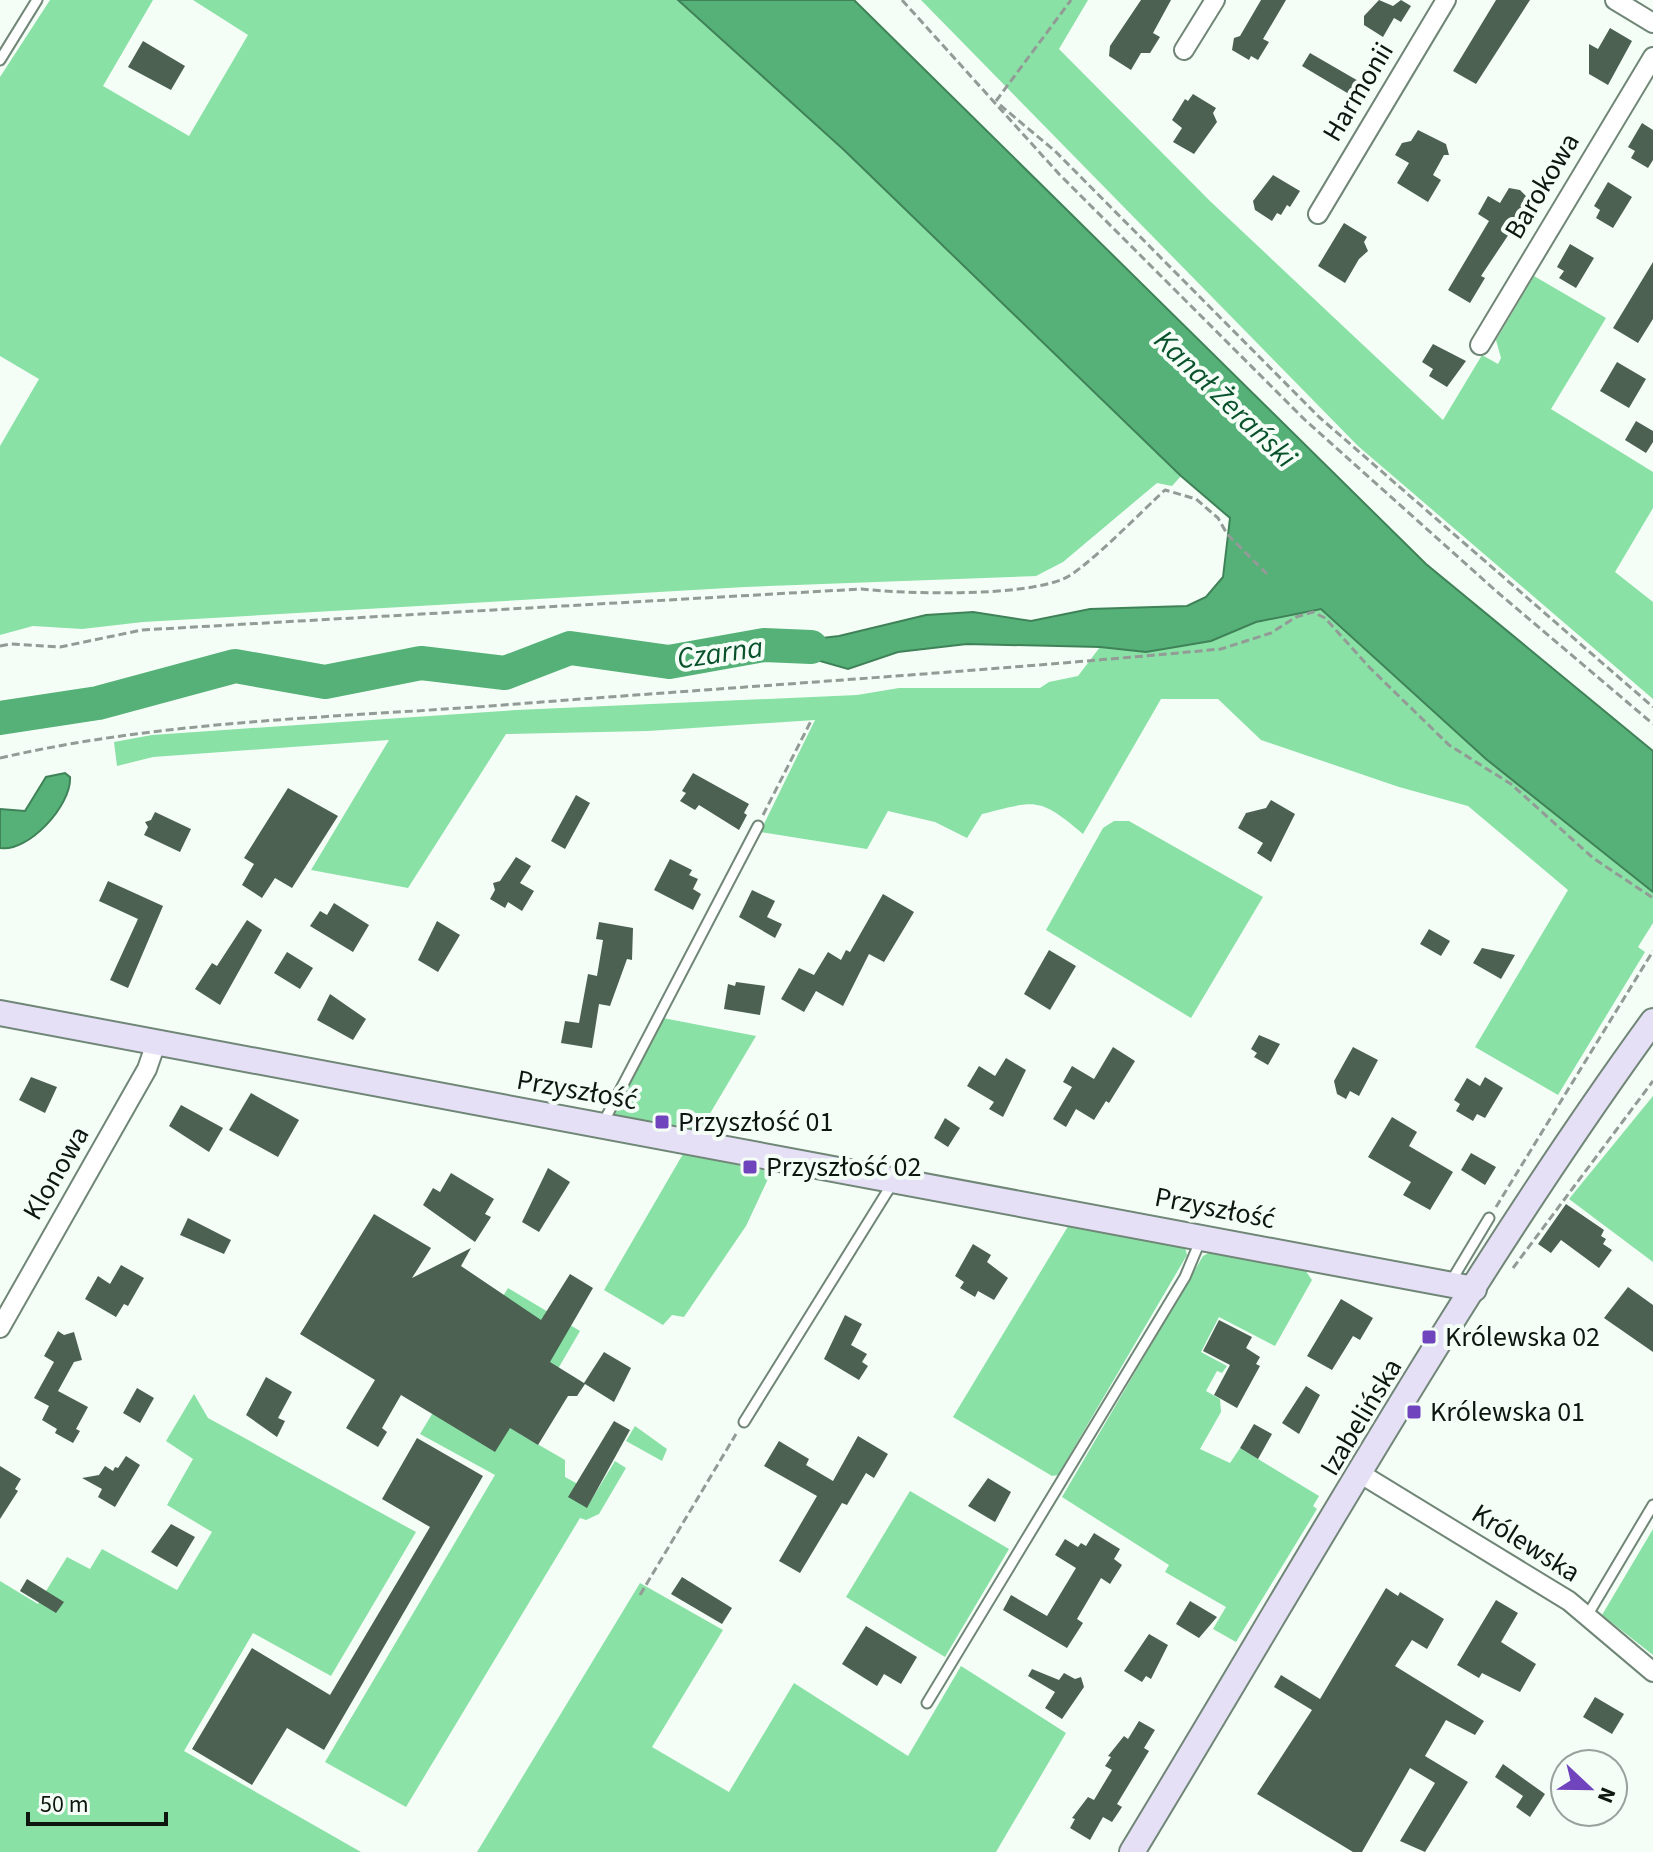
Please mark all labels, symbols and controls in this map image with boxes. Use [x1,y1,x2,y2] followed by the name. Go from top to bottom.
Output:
[1313,35,1403,149] street label: Harmonii
[1495,125,1589,247] street label: Barokowa
[1144,320,1306,479] water label: Kanał Żerański
[674,626,766,680] water label: Czarna
[513,1060,641,1120] street label: Przyszłość
[678,1102,833,1142] place label: Przyszłość 01
[653,1113,671,1131] marker: Przyszłość 01
[13,1118,99,1228] street label: Klonowa
[766,1147,921,1187] place label: Przyszłość 02
[741,1158,759,1176] marker: Przyszłość 02
[1151,1177,1279,1239] street label: Przyszłość
[1445,1317,1600,1357] place label: Królewska 02
[1420,1328,1438,1346] marker: Królewska 02
[1310,1351,1412,1483] street label: Izabelińska
[1430,1392,1585,1432] place label: Królewska 01
[1405,1403,1423,1421] marker: Królewska 01
[1464,1494,1588,1592] street label: Królewska
[1549,1748,1629,1828] north arrow
[28,1776,166,1826] scale bar
[1589,1782,1624,1808] text: N
[40,1787,89,1822] text: 50 m

